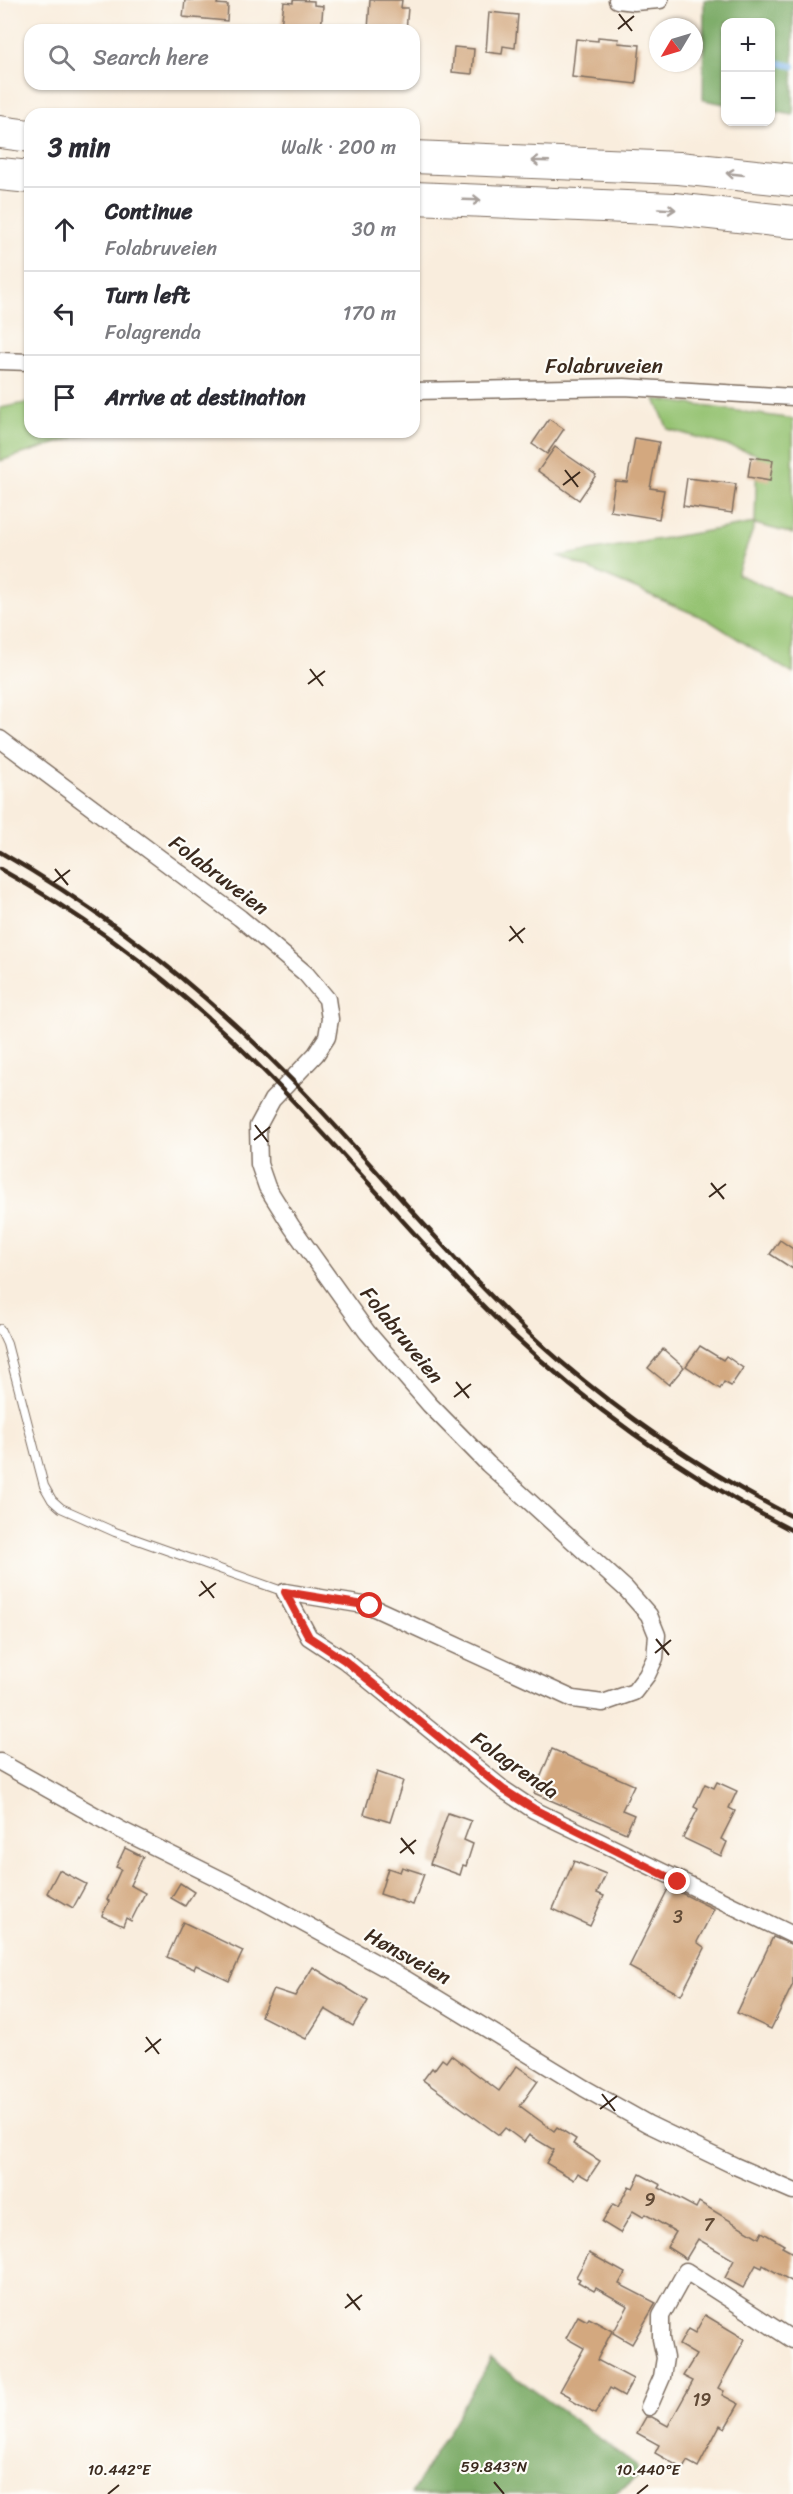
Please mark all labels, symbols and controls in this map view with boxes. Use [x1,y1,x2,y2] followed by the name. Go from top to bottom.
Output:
[649,18,703,72] north arrow
[721,18,775,126] map controls
[721,18,775,72] button: +
[24,24,420,90] search box
[93,38,209,77] text: Search here
[45,41,78,74] icon: search
[721,72,775,126] button: −
[48,124,110,170] text: 3 min
[281,130,396,165] text: Walk · 200 m
[531,155,551,167] one-way arrow
[725,168,745,179] one-way arrow
[105,192,193,231] text: Continue
[462,194,482,206] one-way arrow
[657,203,677,214] one-way arrow
[352,212,396,247] text: 30 m
[48,213,81,246] icon: ahead
[105,231,217,266] text: Folabruveien
[105,276,190,315] text: Turn left
[343,296,396,331] text: 170 m
[48,297,81,330] icon: left
[105,315,201,350] text: Folagrenda
[545,347,663,385] street label: Folabruveien
[105,378,306,417] text: Arrive at destination
[48,381,81,414] icon: arrive
[161,824,277,926] street label: Folabruveien
[350,1277,454,1393] street label: Folabruveien
[356,1592,382,1618] route start
[463,1720,568,1810] street label: Folagrenda
[664,1868,690,1894] route end
[673,1901,683,1933] house number: 3
[358,1917,458,1995] street label: Hønsveien
[644,2184,656,2216] house number: 9
[704,2209,716,2241] house number: 7
[693,2384,711,2416] house number: 19
[461,2454,528,2480] text: 59.843°N
[88,2457,152,2483] text: 10.442°E
[616,2457,681,2483] text: 10.440°E

